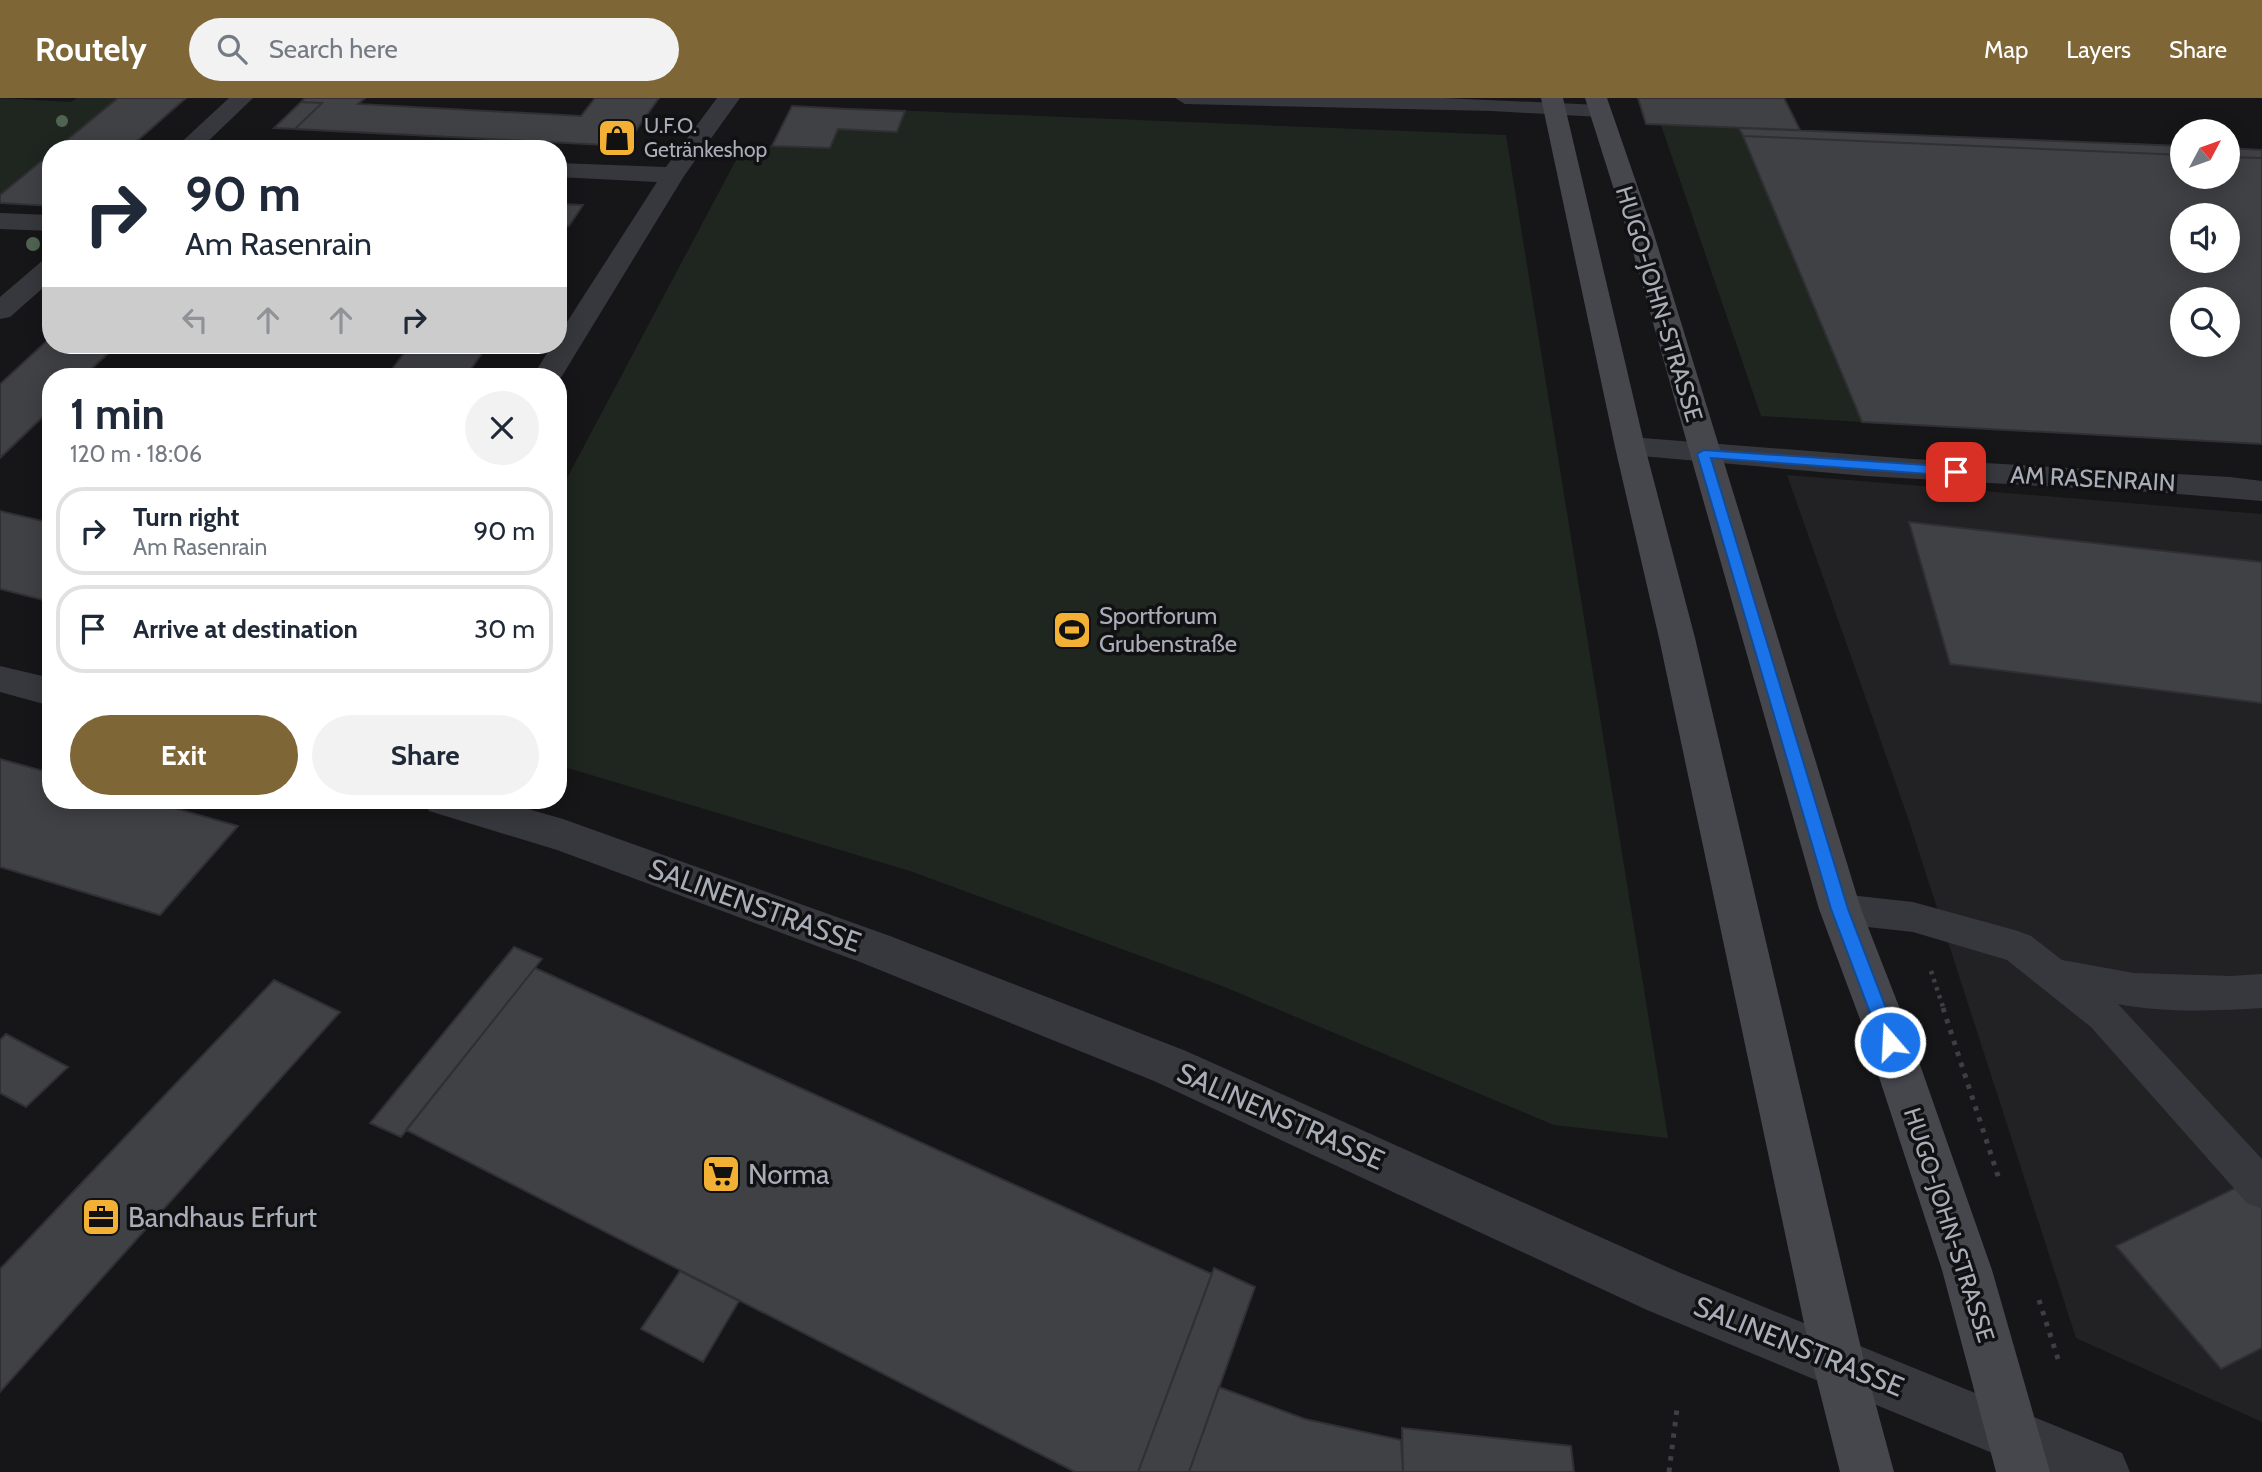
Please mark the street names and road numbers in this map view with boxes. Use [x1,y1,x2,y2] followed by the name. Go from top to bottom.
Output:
[1610,183,1709,425] street label: HUGO-JOHN-STRASSE
[2010,460,2176,497] street label: AM RASENRAIN
[644,851,866,959] street label: SALINENSTRASSE
[1172,1055,1390,1177] street label: SALINENSTRASSE
[1898,1104,2001,1346] street label: HUGO-JOHN-STRASSE
[1689,1288,1909,1404] street label: SALINENSTRASSE

